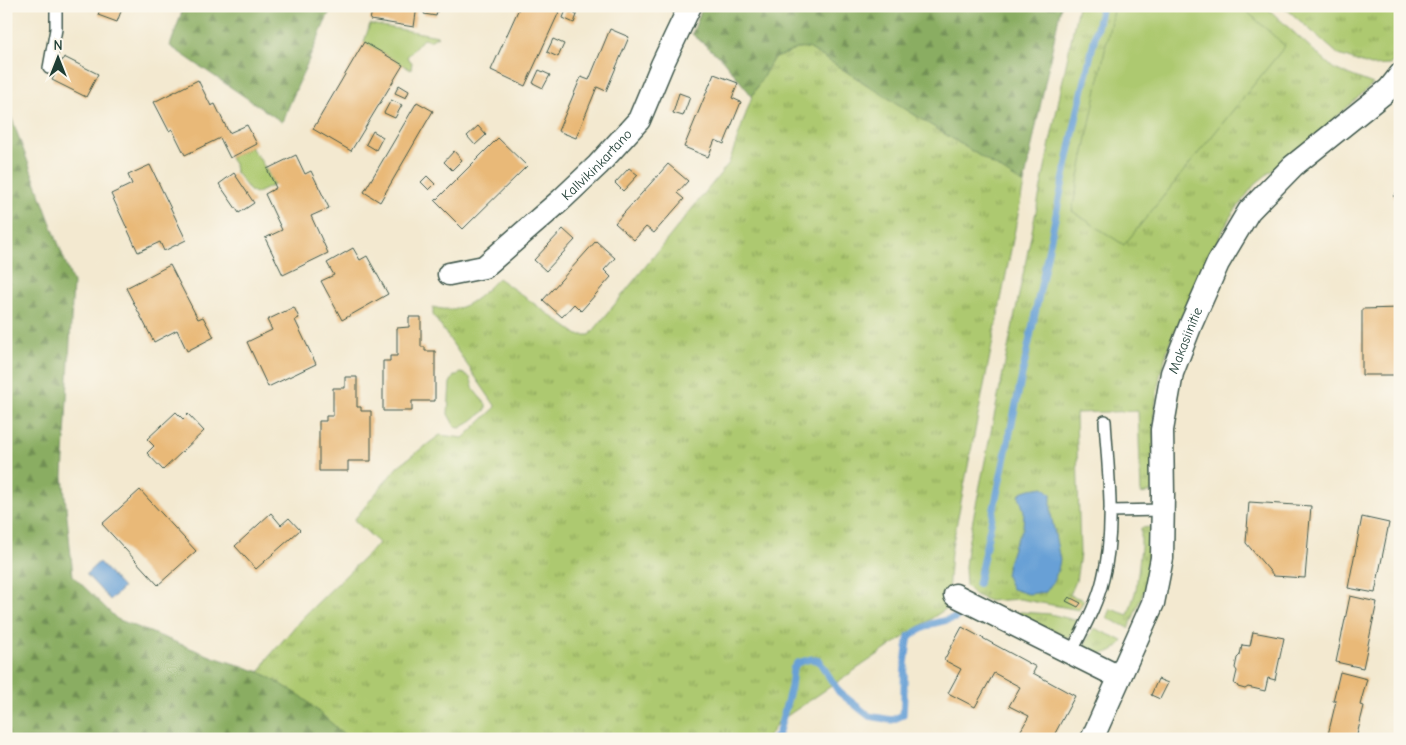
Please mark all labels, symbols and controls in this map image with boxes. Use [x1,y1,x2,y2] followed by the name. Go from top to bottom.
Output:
[32,32,82,82] north arrow
[53,37,63,54] text: N
[558,125,635,204] street label: Kallvikinkartano
[1164,304,1206,376] street label: Makasiinitie

